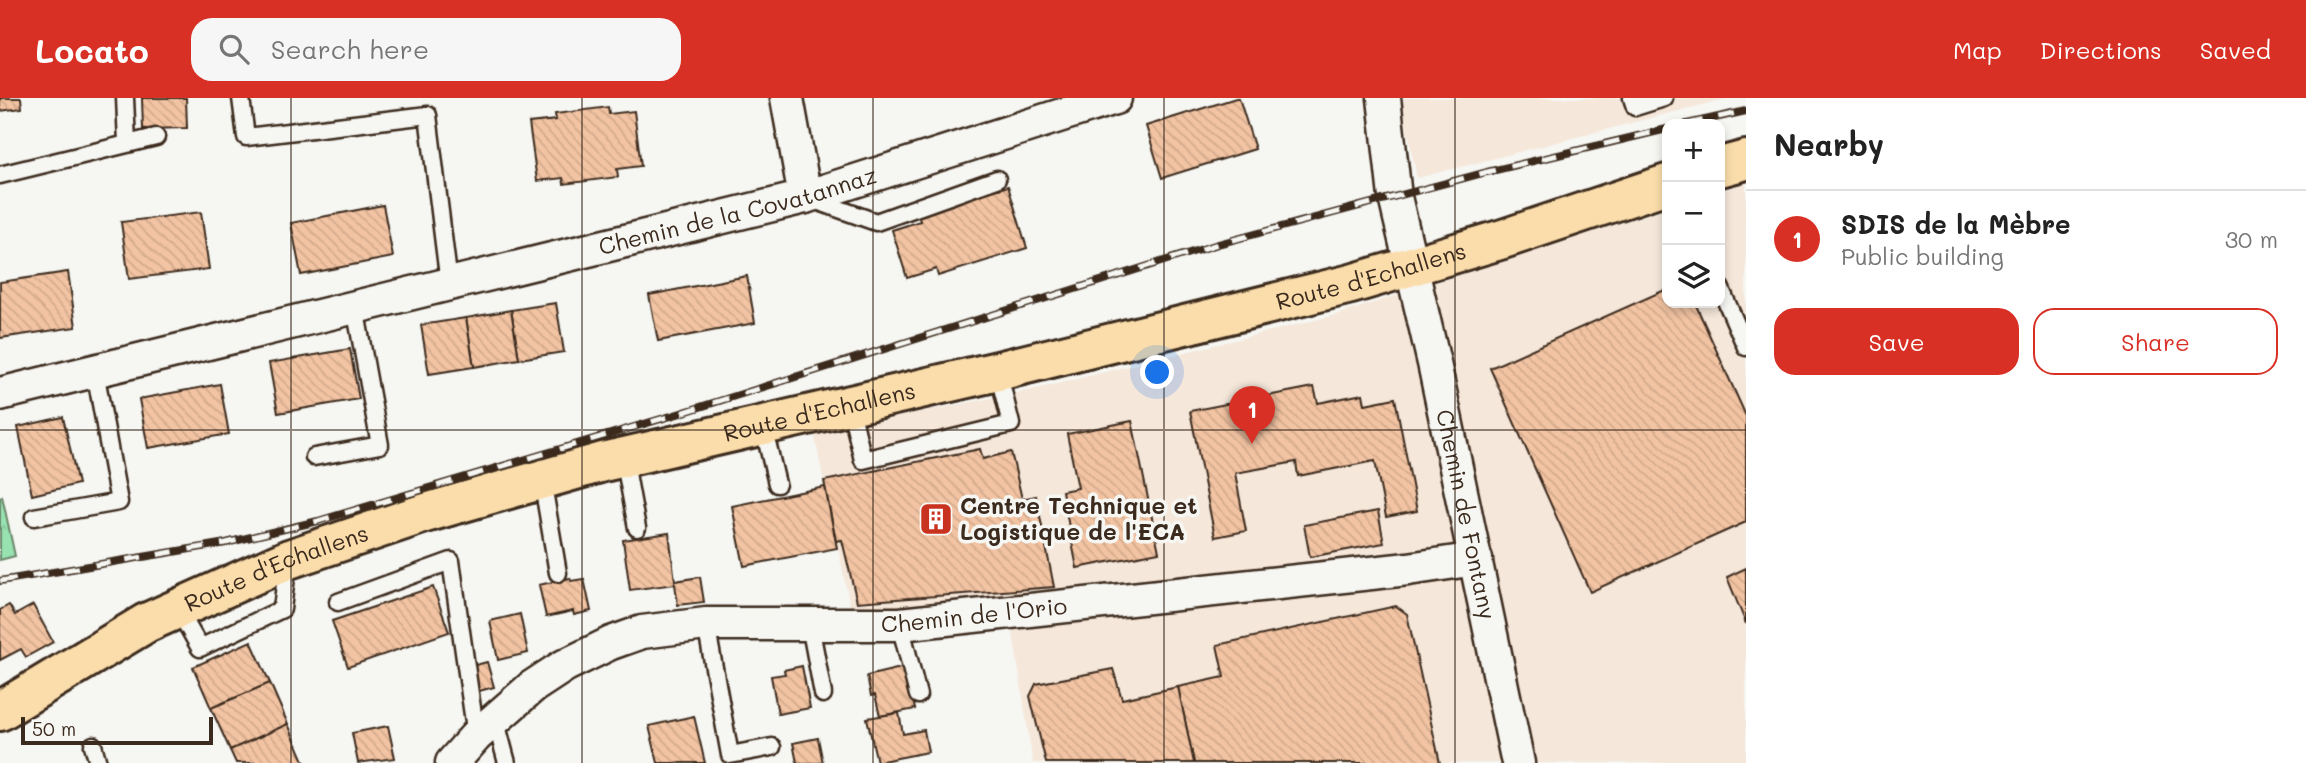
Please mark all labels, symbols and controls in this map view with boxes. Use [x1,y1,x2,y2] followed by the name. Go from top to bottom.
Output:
[191,18,681,81] search box
[35,28,149,71] text: Locato
[215,30,253,68] icon: search
[271,32,429,66] text: Search here
[1953,34,2002,65] text: Map
[2040,34,2162,65] text: Directions
[2200,34,2271,65] text: Saved
[1662,119,1725,308] map controls
[1662,119,1725,182] button: +
[1774,124,1884,164] text: Nearby
[595,159,880,261] street label: Chemin de la Covatannaz
[1662,182,1725,245] button: −
[1841,207,2071,241] text: SDIS de la Mèbre
[1792,224,1802,254] text: 1
[2225,224,2278,254] text: 30 m
[1273,235,1469,316] street label: Route d'Echallens
[1841,241,2004,271] text: Public building
[1662,245,1725,308] button: layers
[1774,308,2019,375] button: Save
[2033,308,2278,375] button: Share
[1140,355,1174,389] your location
[720,375,918,448] street label: Route d'Echallens
[1229,386,1275,444] pin: 1
[1430,407,1503,622] street label: Chemin de Fontany
[960,490,1197,546] place label: Centre Technique et Logistique de l'ECA
[917,500,955,538] building icon: Centre Technique et Logistique de l'ECA
[179,517,372,618] street label: Route d'Echallens
[881,590,1068,638] street label: Chemin de l'Orio
[21,714,214,746] scale bar
[32,716,76,741] text: 50 m

